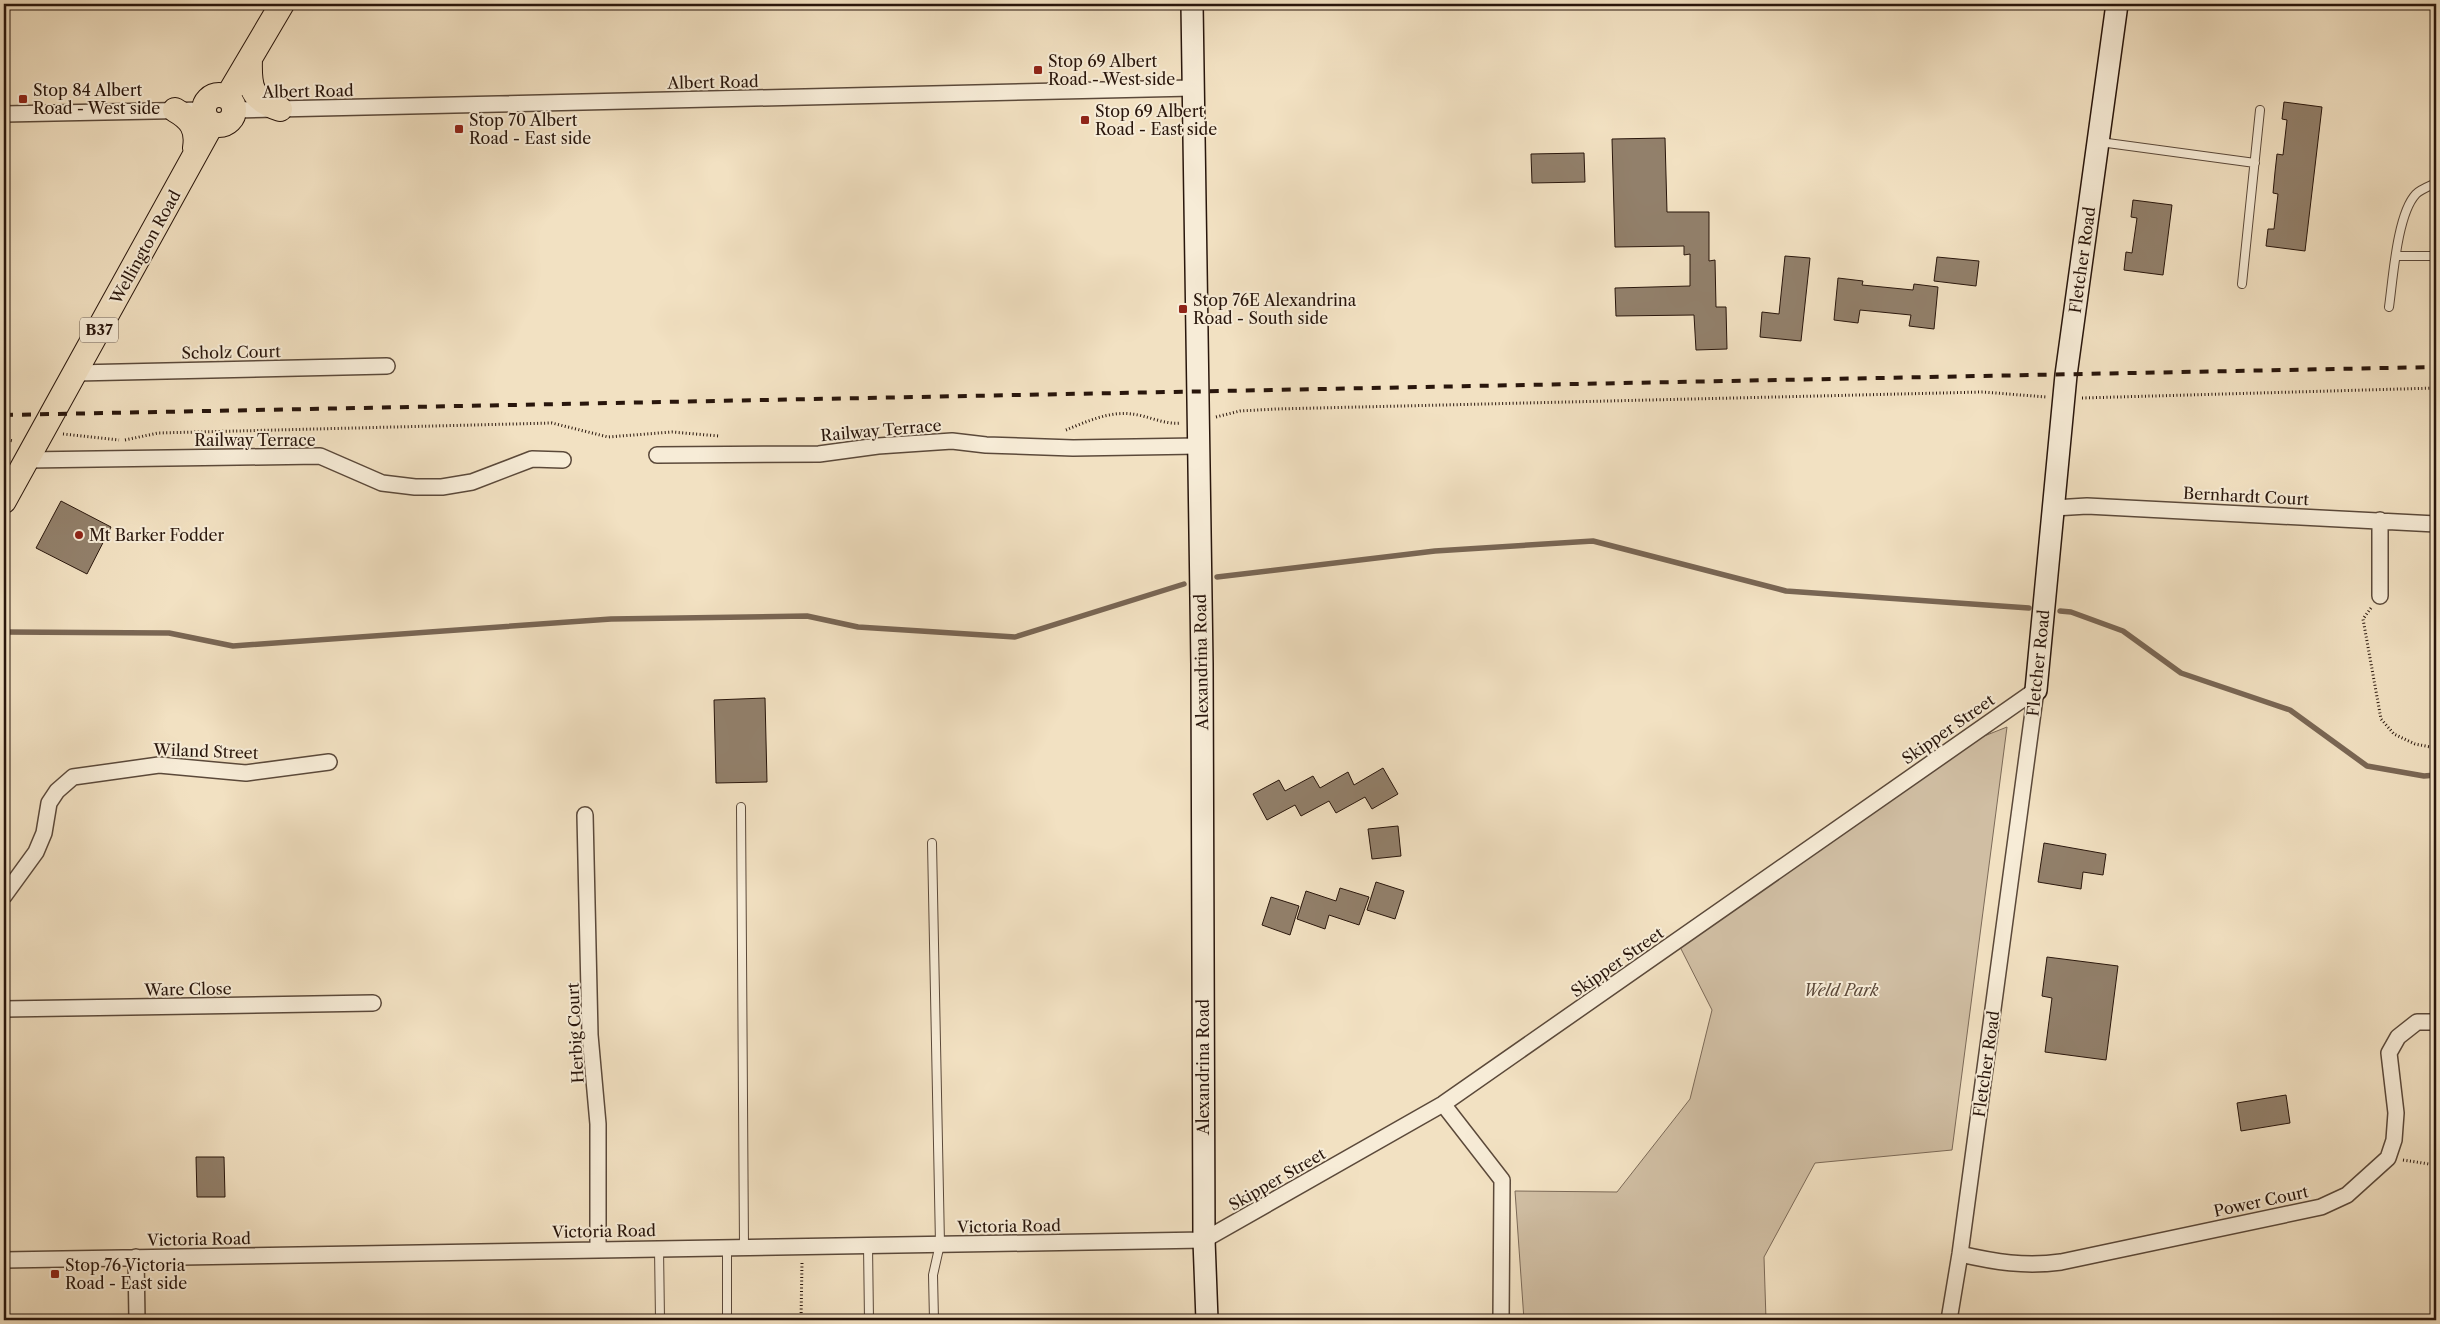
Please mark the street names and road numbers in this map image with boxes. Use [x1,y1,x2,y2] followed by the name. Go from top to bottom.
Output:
[666,71,759,93] street label: Albert Road
[261,80,354,102] street label: Albert Road
[105,186,185,308] street label: Wellington Road
[2065,205,2099,315] street label: Fletcher Road
[80,318,118,342] road number: B37
[181,341,281,363] street label: Scholz Court
[820,415,942,445] street label: Railway Terrace
[194,430,316,450] street label: Railway Terrace
[2183,483,2310,509] street label: Bernhardt Court
[1190,594,1212,731] street label: Alexandrina Road
[2022,608,2054,717] street label: Fletcher Road
[1898,690,1998,768] street label: Skipper Street
[152,739,259,763] street label: Wiland Street
[1567,923,1667,1001] street label: Skipper Street
[143,978,232,1000] street label: Ware Close
[562,982,588,1084] street label: Herbig Court
[1193,999,1213,1136] street label: Alexandrina Road
[1969,1009,2003,1119] street label: Fletcher Road
[1225,1143,1329,1215] street label: Skipper Street
[2212,1181,2311,1221] street label: Power Court
[956,1215,1061,1237] street label: Victoria Road
[551,1220,656,1242] street label: Victoria Road
[146,1228,251,1250] street label: Victoria Road

